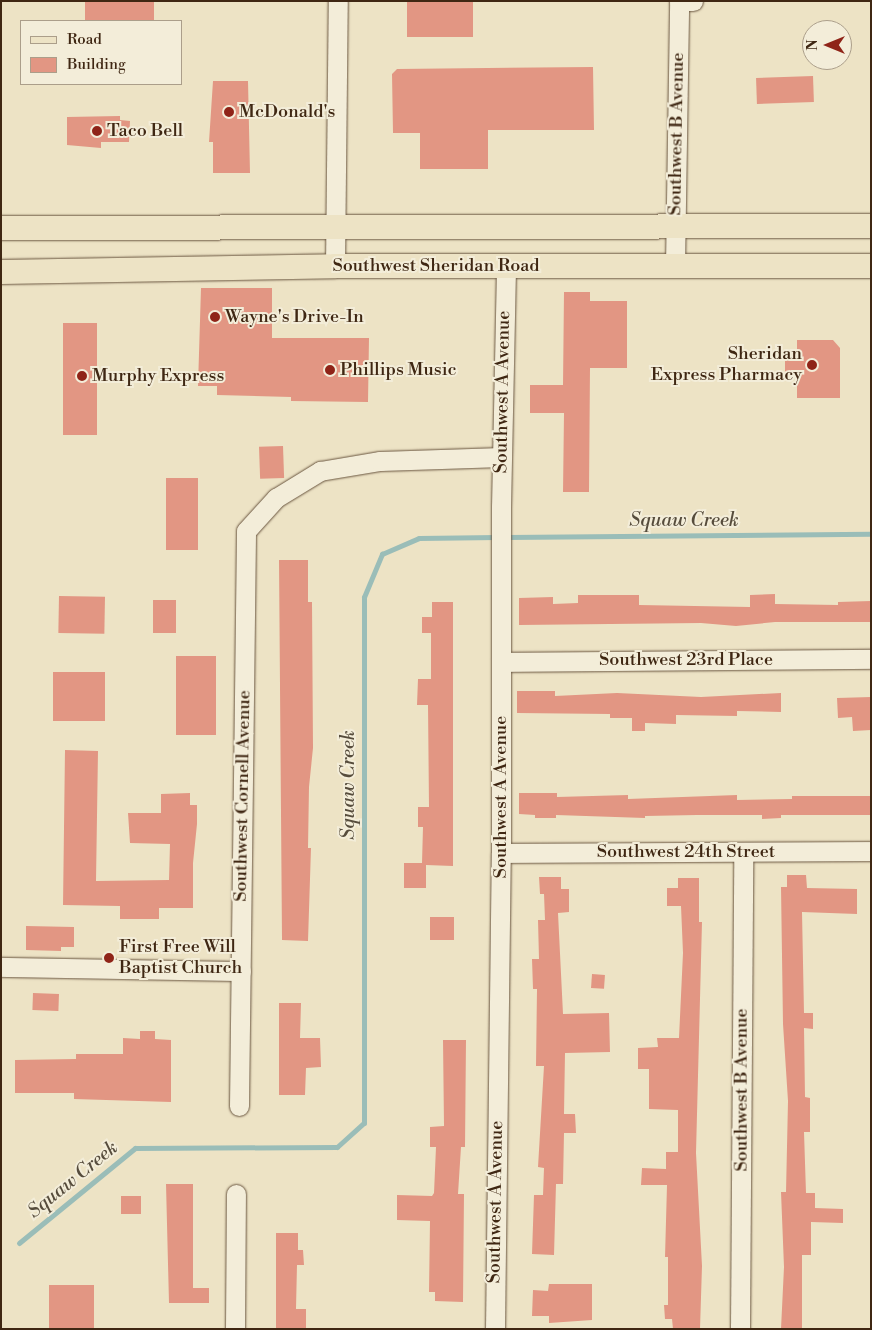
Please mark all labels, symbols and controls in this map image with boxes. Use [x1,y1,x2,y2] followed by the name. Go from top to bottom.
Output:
[20,20,182,85] legend
[802,20,852,70] north arrow
[67,30,102,49] text: Road
[804,39,822,51] text: N
[665,52,689,216] street label: Southwest B Avenue
[67,55,126,74] text: Building
[239,101,335,123] place label: McDonald's
[223,106,235,118] marker: McDonald's
[107,120,183,142] place label: Taco Bell
[91,125,103,137] marker: Taco Bell
[332,255,540,277] street label: Southwest Sheridan Road
[225,306,364,328] place label: Wayne's Drive-In
[491,310,515,474] street label: Southwest A Avenue
[209,311,221,323] marker: Wayne's Drive-In
[651,344,802,386] place label: Sheridan Express Pharmacy
[340,359,457,381] place label: Phillips Music
[806,359,818,371] marker: Sheridan Express Pharmacy
[324,364,336,376] marker: Phillips Music
[92,365,224,387] place label: Murphy Express
[76,370,88,382] marker: Murphy Express
[629,510,739,532] water label: Squaw Creek
[599,649,773,671] street label: Southwest 23rd Place
[230,690,256,902] street label: Southwest Cornell Avenue
[490,716,512,878] street label: Southwest A Avenue
[338,730,360,840] water label: Squaw Creek
[597,841,775,863] street label: Southwest 24th Street
[119,937,242,980] place label: First Free Will Baptist Church
[103,952,115,964] marker: First Free Will Baptist Church
[731,1008,753,1172] street label: Southwest B Avenue
[484,1120,508,1284] street label: Southwest A Avenue
[23,1137,123,1223] water label: Squaw Creek

